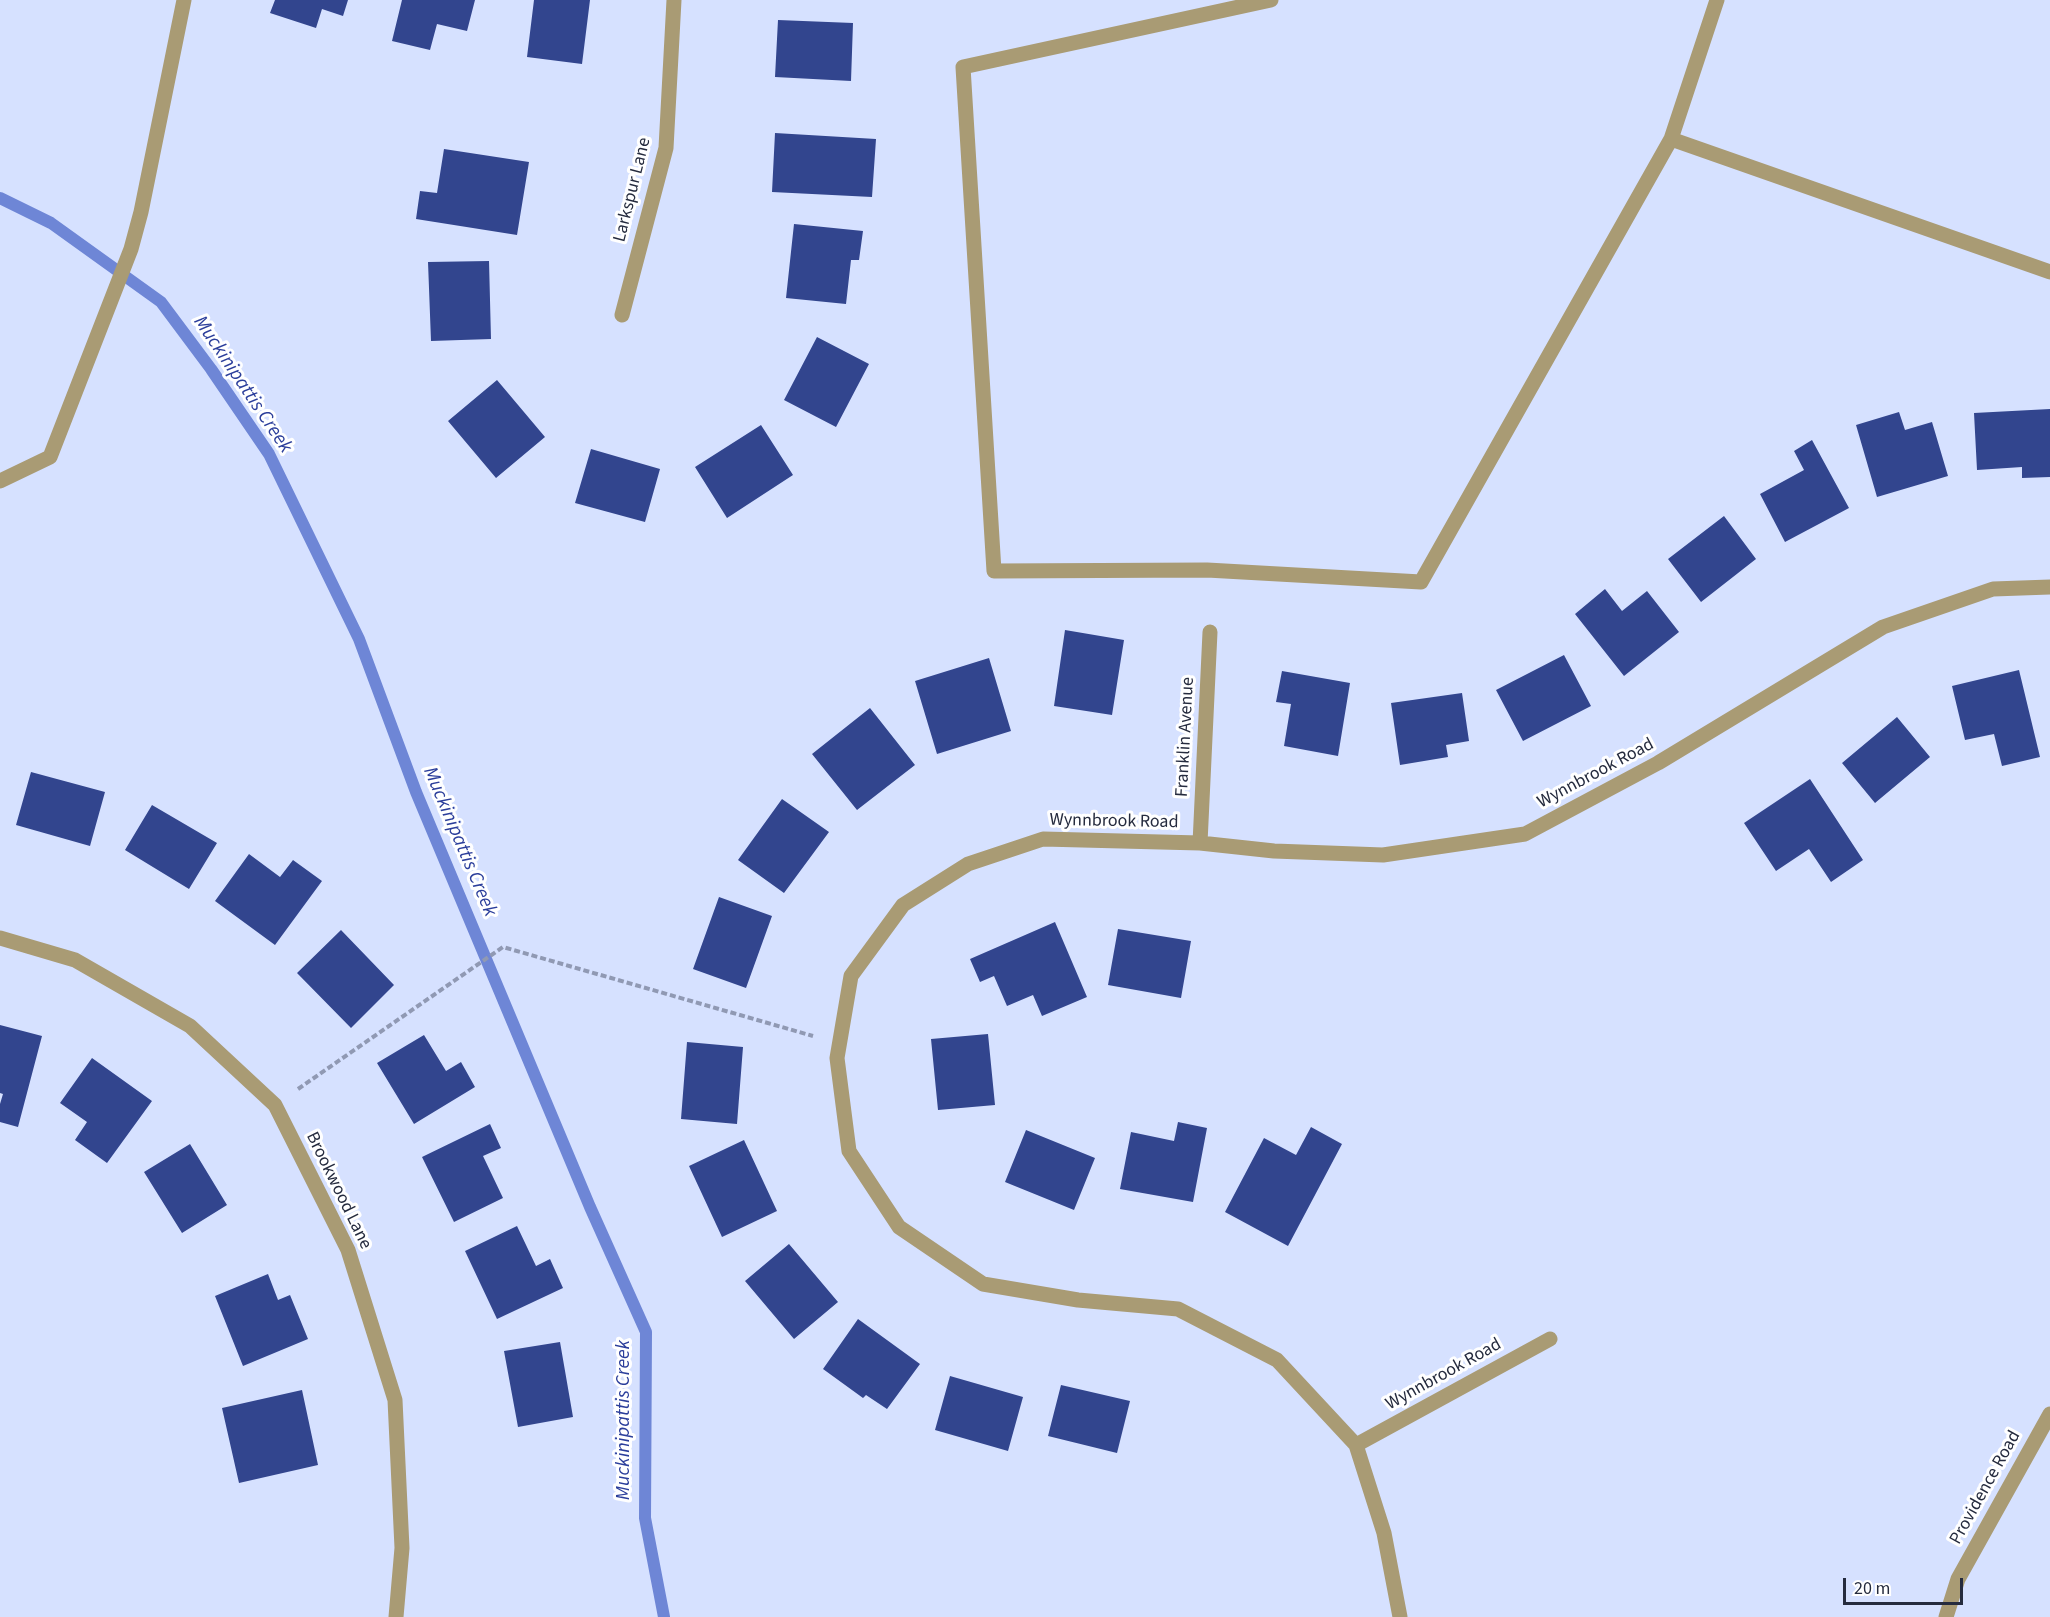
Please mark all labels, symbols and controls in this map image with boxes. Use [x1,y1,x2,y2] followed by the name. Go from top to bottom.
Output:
[610,136,656,244] street label: Larkspur Lane
[187,312,297,458] water label: Muckinipattis Creek
[1172,676,1200,798] street label: Franklin Avenue
[1534,734,1658,814] street label: Wynnbrook Road
[417,764,501,920] water label: Muckinipattis Creek
[1049,810,1179,834] street label: Wynnbrook Road
[300,1129,376,1253] street label: Brookwood Lane
[1382,1334,1506,1416] street label: Wynnbrook Road
[613,1340,637,1500] water label: Muckinipattis Creek
[1946,1427,2026,1549] street label: Providence Road
[1846,1566,1966,1604] scale bar
[1854,1576,1890,1601] text: 20 m

